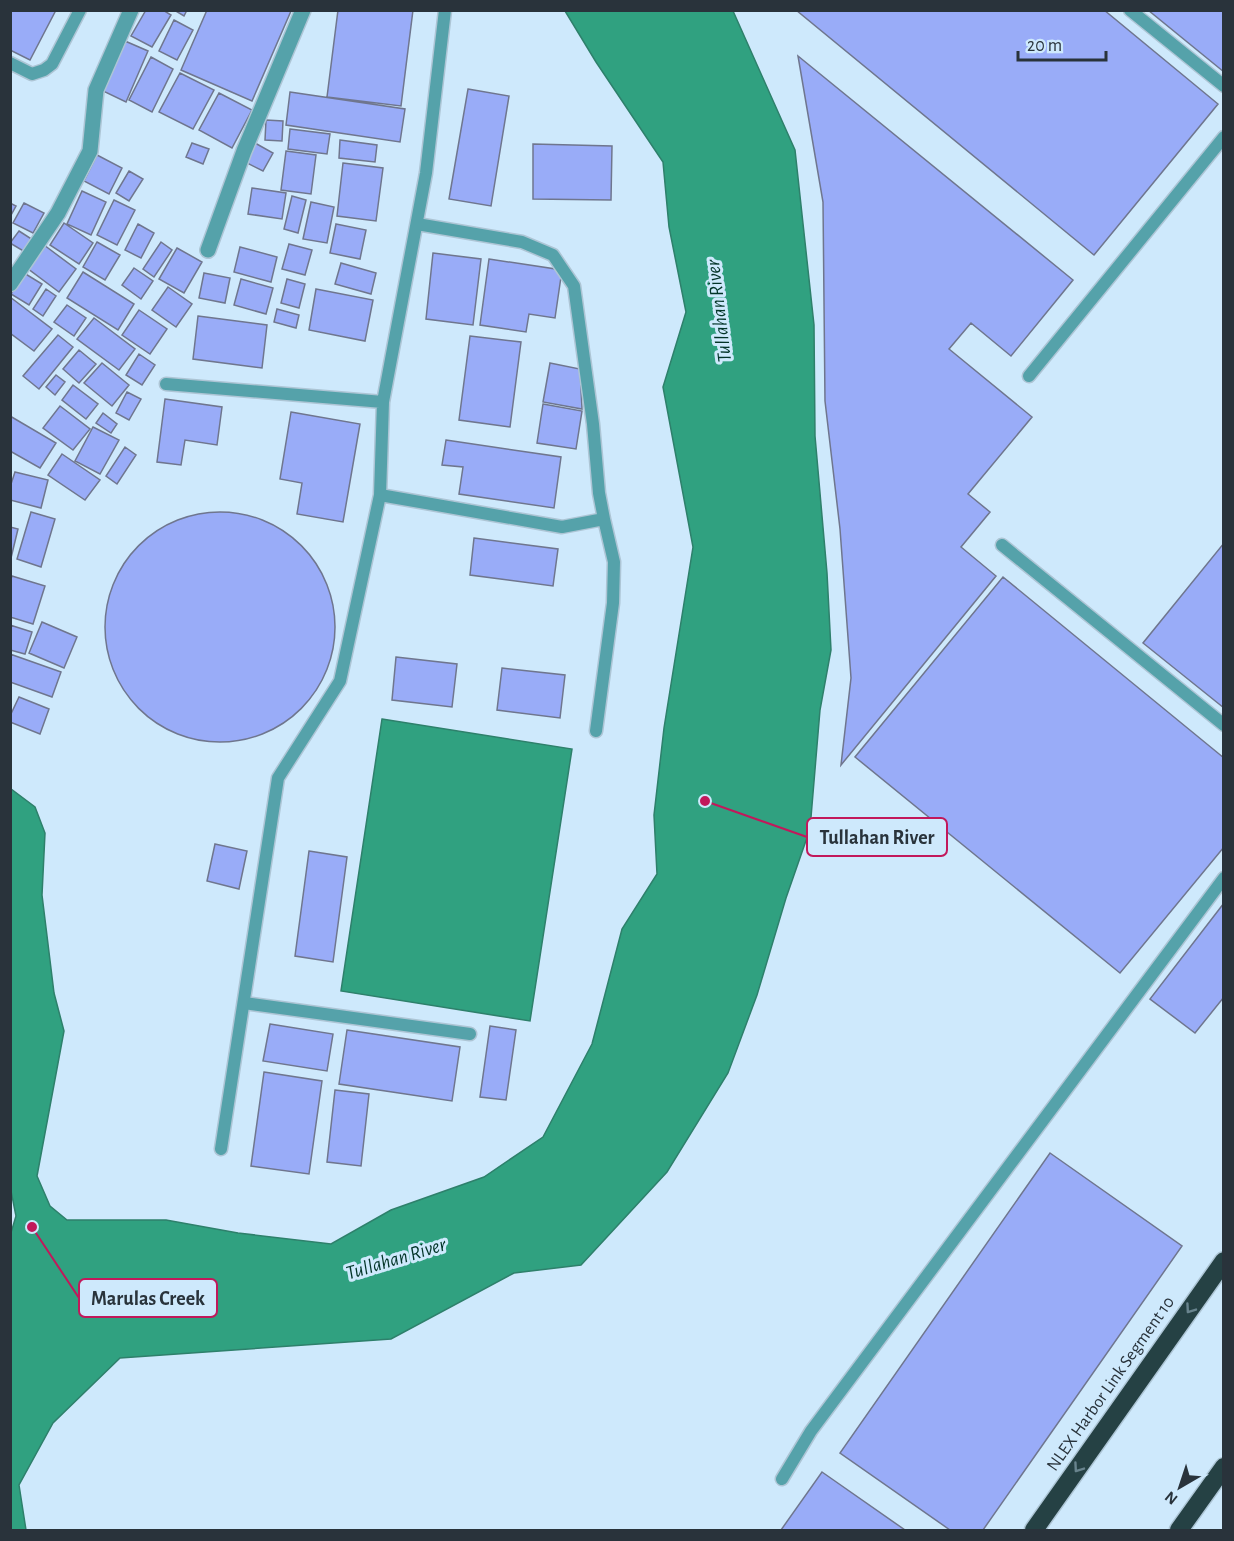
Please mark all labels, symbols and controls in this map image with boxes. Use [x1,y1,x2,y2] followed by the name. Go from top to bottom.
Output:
[1018,24,1106,62] scale bar
[1027,37,1062,55] text: 20 m
[703,258,735,363] water label: Tullahan River
[807,818,947,856] callout: Tullahan River
[819,828,935,848] text: Tullahan River
[344,1234,449,1284] water label: Tullahan River
[79,1279,217,1317] callout: Marulas Creek
[91,1289,205,1309] text: Marulas Creek
[1044,1293,1178,1475] street label: NLEX Harbor Link Segment 10
[1186,1302,1197,1313] one-way arrow
[1150,1457,1210,1517] north arrow
[1074,1462,1085,1473] one-way arrow
[1162,1488,1181,1508] text: N

